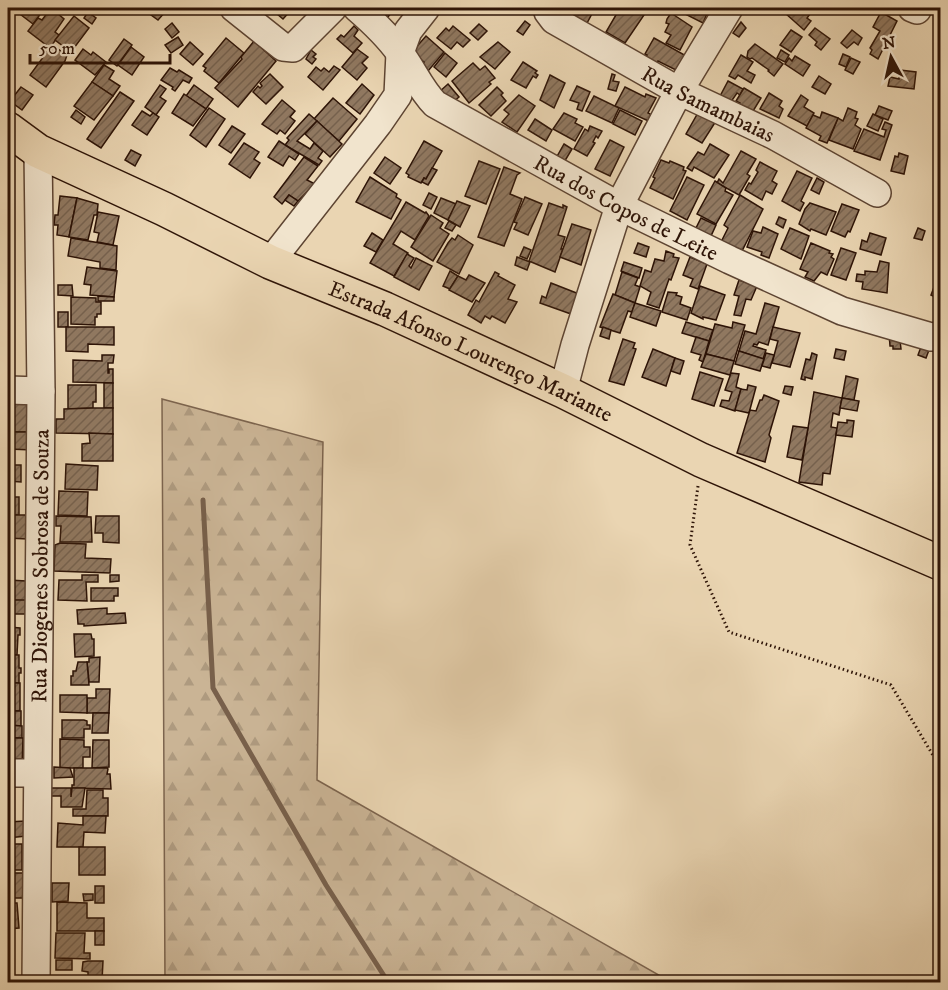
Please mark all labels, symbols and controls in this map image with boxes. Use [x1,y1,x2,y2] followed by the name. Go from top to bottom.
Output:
[30,27,170,65] scale bar
[861,27,921,87] north arrow
[881,32,897,54] text: N
[39,38,75,60] text: 50 m
[637,61,779,149] street label: Rua Samambaias
[529,150,722,267] street label: Rua dos Copos de Leite
[324,275,617,429] street label: Estrada Afonso Lourenço Mariante
[26,428,56,703] street label: Rua Diogenes Sobrosa de Souza

